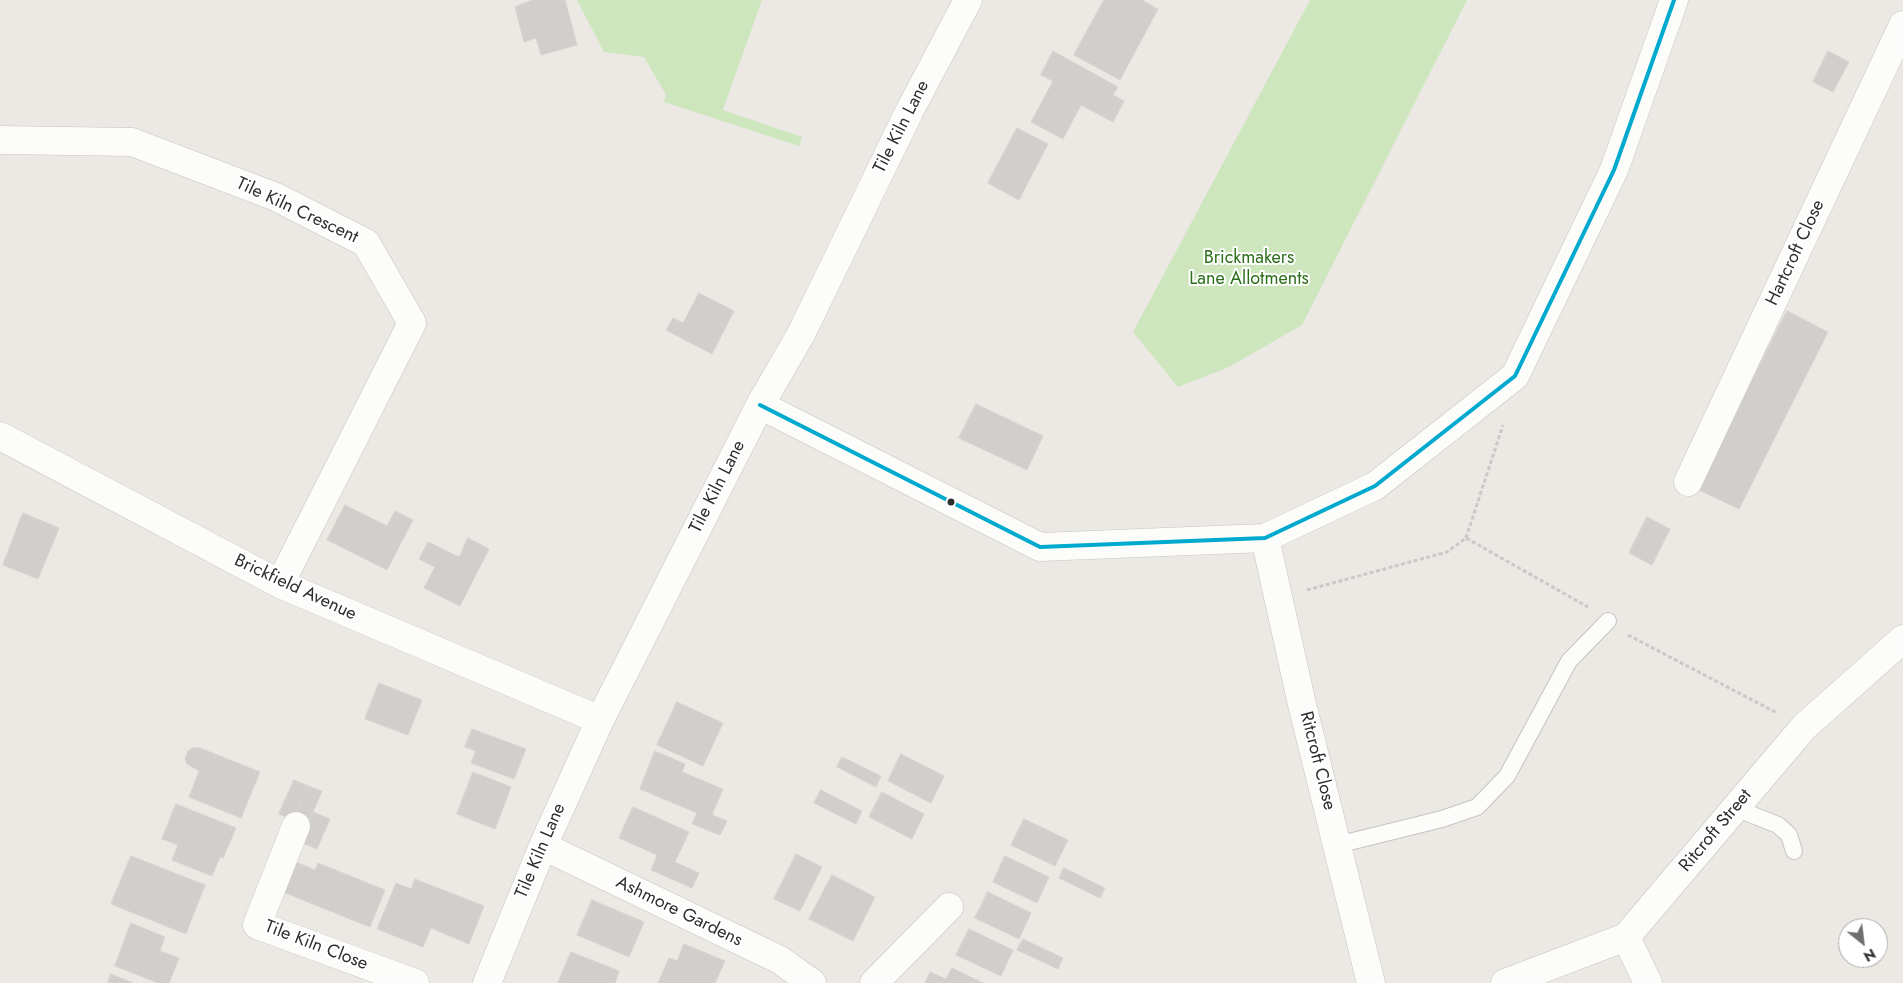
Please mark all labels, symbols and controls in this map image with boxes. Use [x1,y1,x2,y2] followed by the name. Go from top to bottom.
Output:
[869,77,935,177] street label: Tile Kiln Lane
[233,173,361,249] street label: Tile Kiln Crescent
[1762,197,1830,309] street label: Hartcroft Close
[1189,248,1309,290] park label: Brickmakers Lane Allotments
[685,437,751,537] street label: Tile Kiln Lane
[946,497,956,507] unlabelled marker
[230,550,360,626] street label: Brickfield Avenue
[1294,709,1340,813] street label: Ritcroft Close
[1675,785,1757,877] street label: Ritcroft Street
[511,800,571,902] street label: Tile Kiln Lane
[612,872,746,952] street label: Ashmore Gardens
[261,916,371,976] street label: Tile Kiln Close
[1838,918,1888,968] north arrow
[1860,944,1880,967] text: N

